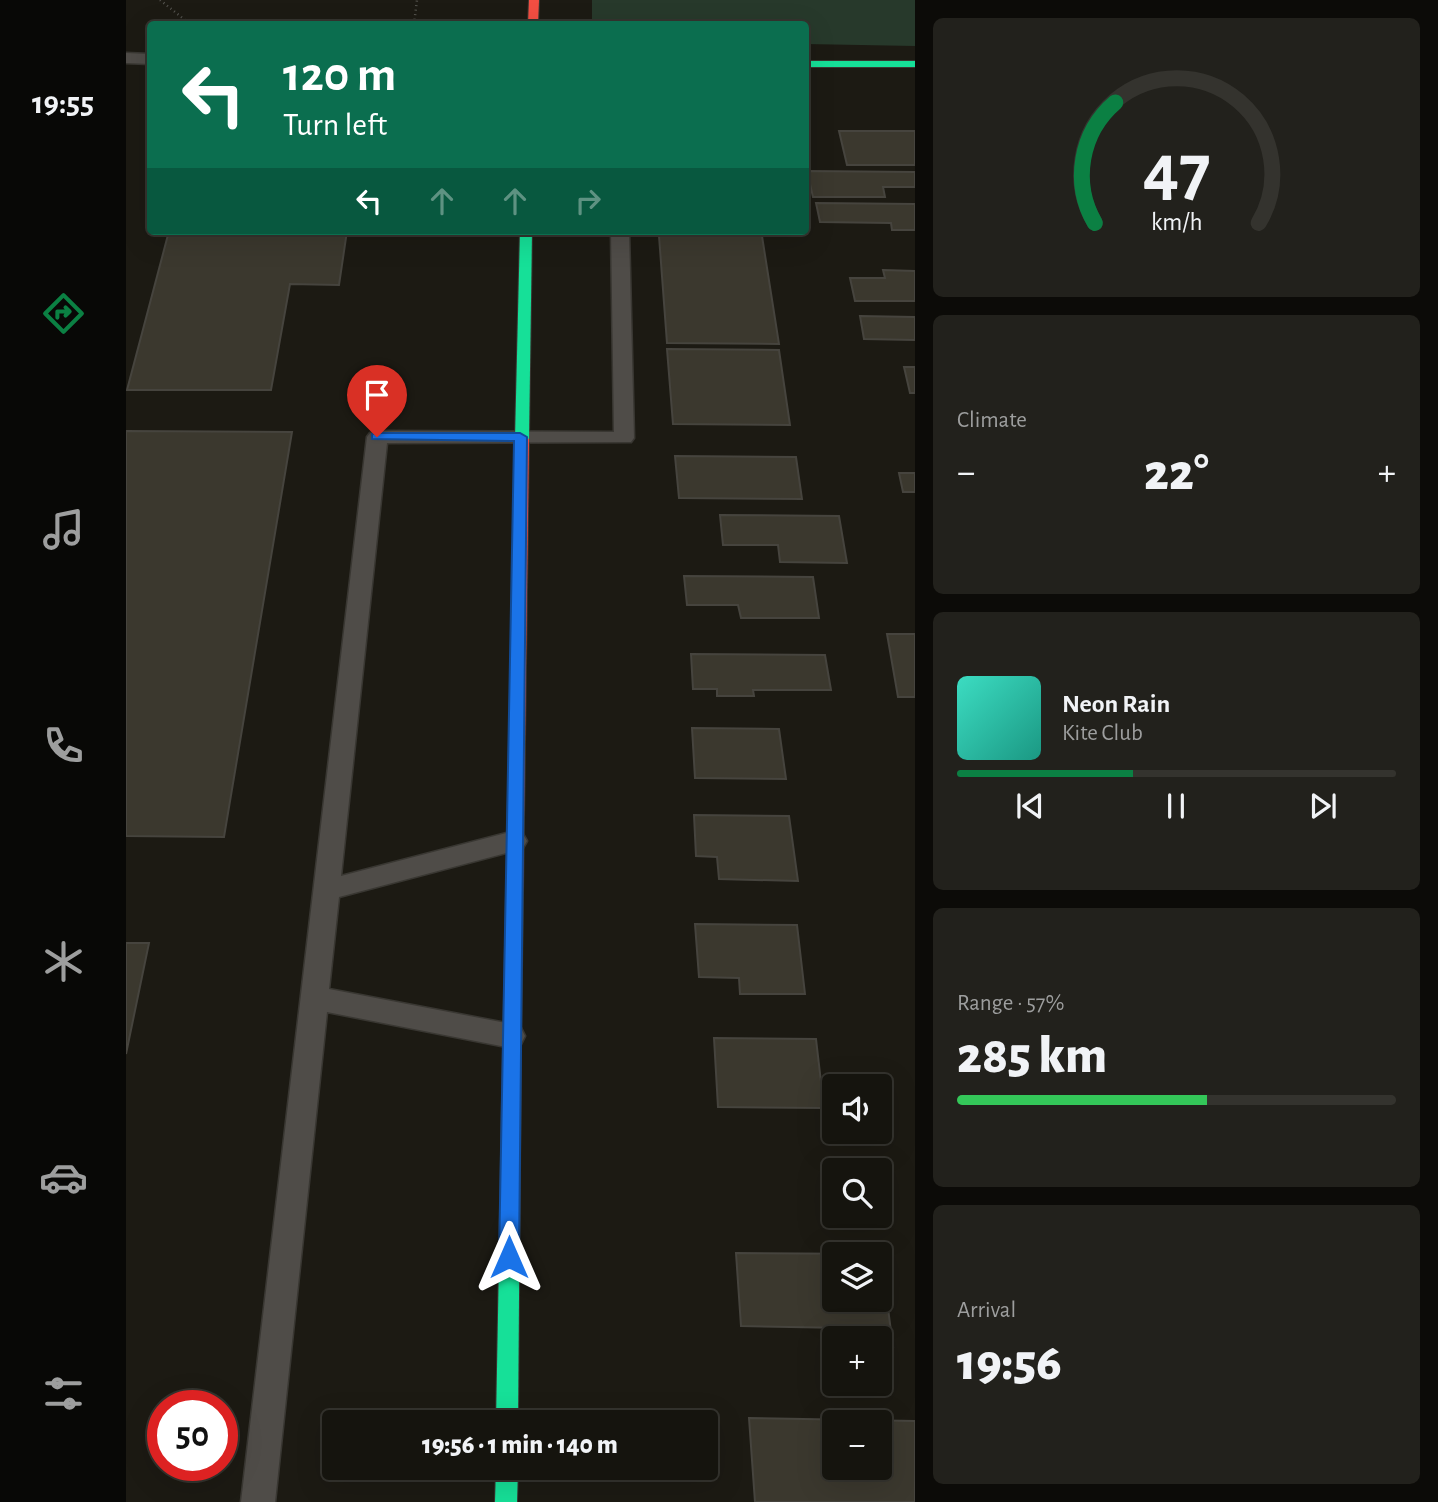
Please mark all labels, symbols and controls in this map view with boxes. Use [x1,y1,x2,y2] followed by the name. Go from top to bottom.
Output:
[168,49,259,140] icon: left
[283,51,396,100] text: 120 m
[32,87,94,119] text: 19:55
[283,109,387,141] text: Turn left
[1142,136,1211,209] text: 47
[350,182,388,220] icon: left
[423,182,461,220] icon: ahead
[496,182,534,220] icon: ahead
[569,182,607,220] icon: right
[1151,210,1202,235] text: km/h
[39,289,88,338] icon: directions
[347,365,407,437] pin
[358,376,396,414] icon: arrive
[957,409,1027,432] text: Climate
[1144,447,1209,499] text: 22°
[957,454,975,492] text: −
[1378,454,1396,492] text: +
[39,505,88,554] icon: music
[1062,691,1170,717] text: Neon Rain
[39,721,88,770] icon: phone
[1062,722,1143,745] text: Kite Club
[1011,787,1049,825] icon: previous
[1157,787,1195,825] icon: pause
[1304,787,1342,825] icon: next
[39,937,88,986] icon: climate
[957,992,1064,1015] text: Range · 57%
[957,1030,1107,1082] text: 285 km
[822,1074,892,1480] map controls
[822,1074,892,1144] button: sound
[39,1153,88,1202] icon: car
[822,1158,892,1228] button: search
[472,1220,546,1294] position arrow
[822,1242,892,1312] button: layers
[957,1299,1016,1322] text: Arrival
[822,1326,892,1396] button: +
[957,1337,1062,1389] text: 19:56
[39,1369,88,1418] icon: filters
[147,1390,238,1481] speed limit sign: 50
[822,1410,892,1480] button: −
[422,1432,618,1458] text: 19:56 · 1 min · 140 m

